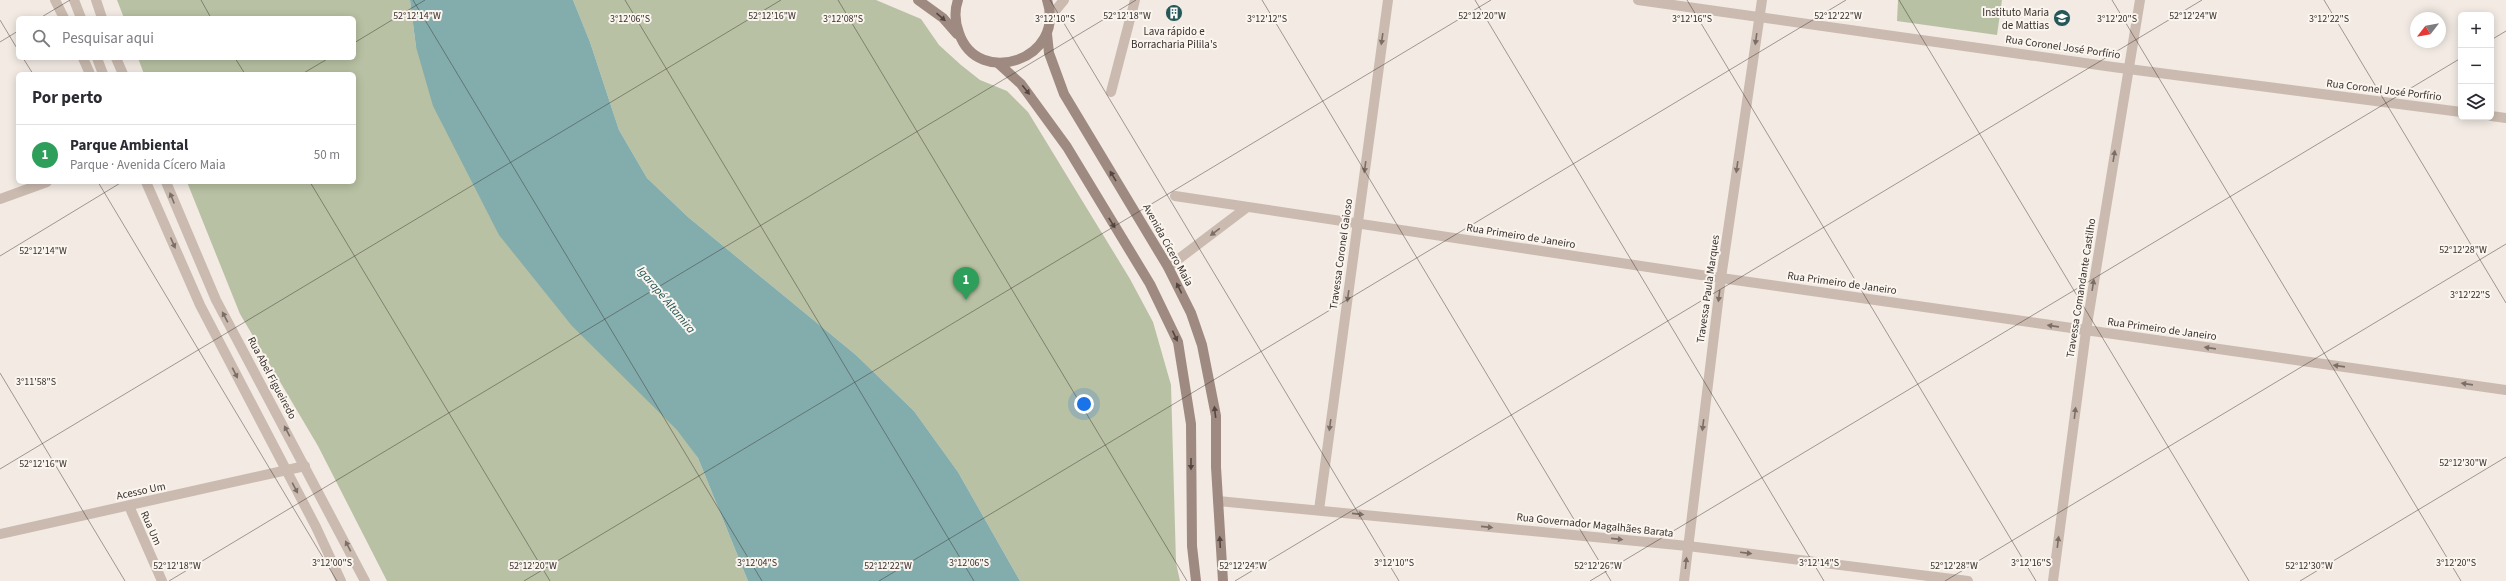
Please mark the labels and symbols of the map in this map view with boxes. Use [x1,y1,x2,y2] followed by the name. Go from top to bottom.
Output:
[1164,3,1184,23] building icon: Lava rápido e Borracharia Pilila's
[1982,5,2049,33] place label: Instituto Maria de Mattias
[2052,8,2072,28] school or university icon: Instituto Maria de Mattias
[393,9,441,23] text: 52°12'14"W
[748,9,796,23] text: 52°12'16"W
[1103,9,1151,23] text: 52°12'18"W
[1458,9,1506,23] text: 52°12'20"W
[1814,9,1862,23] text: 52°12'22"W
[2169,9,2217,23] text: 52°12'24"W
[610,12,650,26] text: 3°12'06"S
[823,12,863,26] text: 3°12'08"S
[936,12,946,22] one-way arrow
[1035,12,1075,26] text: 3°12'10"S
[1247,12,1287,26] text: 3°12'12"S
[1672,12,1712,26] text: 3°12'16"S
[2097,12,2137,26] text: 3°12'20"S
[2309,12,2349,26] text: 3°12'22"S
[2410,12,2446,48] north arrow
[1131,24,1217,52] place label: Lava rápido e Borracharia Pilila's
[2005,32,2122,63] street label: Rua Coronel José Porfírio
[1379,33,1385,45] one-way arrow
[1753,33,1759,45] one-way arrow
[2326,75,2443,105] street label: Rua Coronel José Porfírio
[1022,85,1030,96] one-way arrow
[2112,150,2118,163] one-way arrow
[1362,161,1368,174] one-way arrow
[1734,161,1740,173] one-way arrow
[1110,170,1117,182] one-way arrow
[169,192,175,204] one-way arrow
[1326,197,1356,310] street label: Travessa Coronel Gaioso
[1139,201,1197,289] street label: Avenida Cícero Maia
[1108,217,1115,229] one-way arrow
[2063,217,2099,359] street label: Travessa Comandante Castilho
[1465,220,1577,252] street label: Rua Primeiro de Janeiro
[1209,227,1220,236] one-way arrow
[1693,233,1723,344] street label: Travessa Paula Marques
[170,238,176,249] one-way arrow
[2439,243,2487,257] text: 52°12'28"W
[19,244,67,258] text: 52°12'14"W
[633,263,700,338] water label: Igarapé Altamira
[953,267,979,300] pin: 1
[1786,268,1898,298] street label: Rua Primeiro de Janeiro
[2090,279,2096,291] one-way arrow
[1176,283,1182,294] one-way arrow
[2450,288,2490,302] text: 3°12'22"S
[1344,290,1351,302] one-way arrow
[1715,290,1722,302] one-way arrow
[222,311,229,323] one-way arrow
[2106,314,2218,344] street label: Rua Primeiro de Janeiro
[2047,323,2060,329] one-way arrow
[1172,330,1178,342] one-way arrow
[244,334,300,422] street label: Rua Abel Figueiredo
[2204,345,2216,351] one-way arrow
[2333,363,2345,369] one-way arrow
[232,367,238,379] one-way arrow
[16,375,56,389] text: 3°11'58"S
[2461,381,2473,387] one-way arrow
[1074,394,1094,414] your location
[1212,406,1218,418] one-way arrow
[2072,407,2078,419] one-way arrow
[1327,419,1334,431] one-way arrow
[1700,419,1706,431] one-way arrow
[283,425,290,437] one-way arrow
[2439,456,2487,470] text: 52°12'30"W
[19,457,67,471] text: 52°12'16"W
[1188,458,1194,471] one-way arrow
[115,478,167,504] street label: Acesso Um
[292,482,299,494] one-way arrow
[137,508,165,548] street label: Rua Um
[1516,509,1674,541] street label: Rua Governador Magalhães Barata
[1352,511,1364,517] one-way arrow
[1481,523,1493,530] one-way arrow
[1217,536,1224,548] one-way arrow
[1611,536,1623,542] one-way arrow
[2055,536,2061,548] one-way arrow
[344,540,351,552] one-way arrow
[1740,550,1752,556] one-way arrow
[312,556,352,570] text: 3°12'00"S
[737,556,777,570] text: 3°12'04"S
[949,556,989,570] text: 3°12'06"S
[1374,556,1414,570] text: 3°12'10"S
[1799,556,1839,570] text: 3°12'14"S
[2011,556,2051,570] text: 3°12'16"S
[2436,556,2476,570] text: 3°12'20"S
[1683,557,1689,569] one-way arrow
[153,559,201,573] text: 52°12'18"W
[509,559,557,573] text: 52°12'20"W
[864,559,912,573] text: 52°12'22"W
[1219,559,1267,573] text: 52°12'24"W
[1574,559,1622,573] text: 52°12'26"W
[1930,559,1978,573] text: 52°12'28"W
[2285,559,2333,573] text: 52°12'30"W

